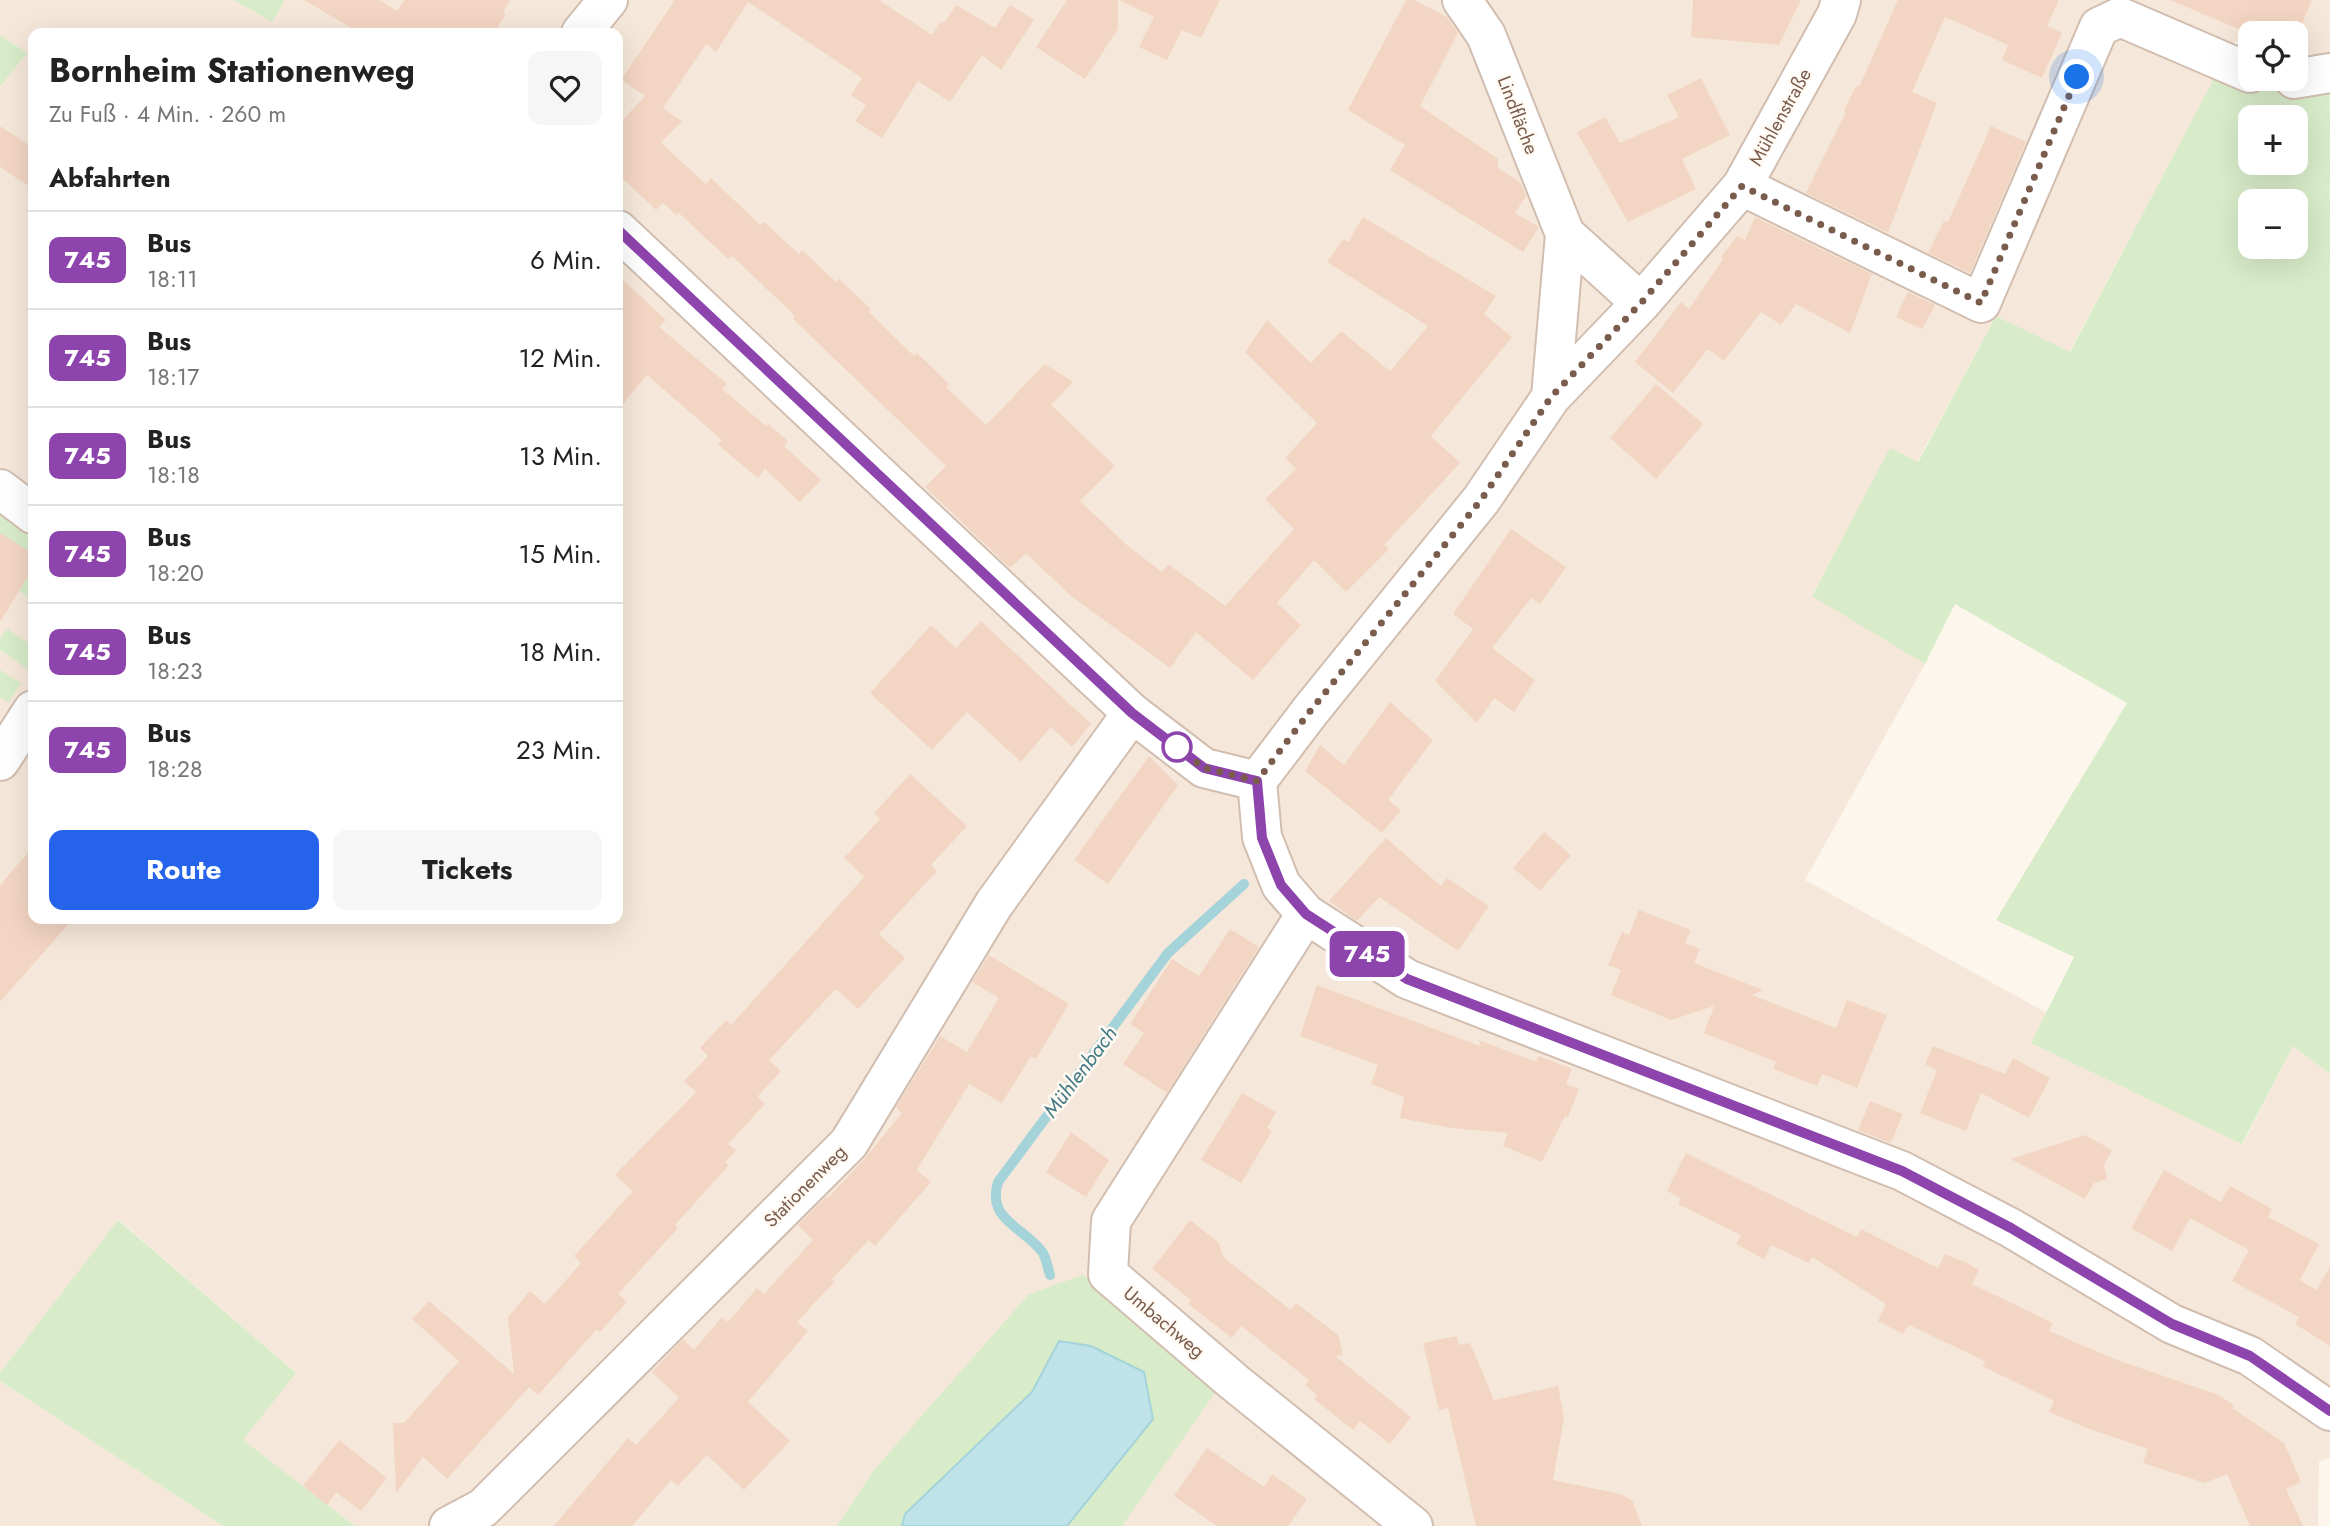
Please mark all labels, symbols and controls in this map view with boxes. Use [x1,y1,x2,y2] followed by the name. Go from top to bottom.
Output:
[2238,21,2308,259] map controls
[2238,21,2308,91] button: locate
[49,47,415,94] text: Bornheim Stationenweg
[528,51,602,125] button: heart
[2059,59,2094,94] your location
[1742,63,1818,171] street label: Mühlenstraße
[1491,72,1545,158] street label: Lindfläche
[49,97,286,131] text: Zu Fuß · 4 Min. · 260 m
[2238,105,2308,175] button: +
[49,159,171,197] text: Abfahrten
[2238,189,2308,259] button: −
[147,224,191,262] text: Bus
[530,241,602,279] text: 6 Min.
[64,242,111,277] text: 745
[147,262,198,296] text: 18:11
[147,322,191,360] text: Bus
[518,339,602,377] text: 12 Min.
[64,340,111,375] text: 745
[147,360,199,394] text: 18:17
[147,420,191,458] text: Bus
[519,437,602,475] text: 13 Min.
[64,438,111,473] text: 745
[147,458,200,492] text: 18:18
[147,518,191,556] text: Bus
[519,535,602,573] text: 15 Min.
[64,536,111,571] text: 745
[147,556,204,590] text: 18:20
[147,616,191,654] text: Bus
[519,633,602,671] text: 18 Min.
[64,634,111,669] text: 745
[147,654,202,688] text: 18:23
[147,714,191,752] text: Bus
[516,731,602,769] text: 23 Min.
[64,732,111,767] text: 745
[1162,732,1192,762] unlabelled marker
[147,752,202,786] text: 18:28
[49,830,319,910] button: Route
[333,830,602,910] button: Tickets
[1327,931,1407,977] line badge: 745
[1344,936,1390,971] text: 745
[1036,1020,1124,1124] water label: Mühlenbach
[758,1139,852,1233] street label: Stationenweg
[1117,1280,1211,1364] street label: Umbachweg

